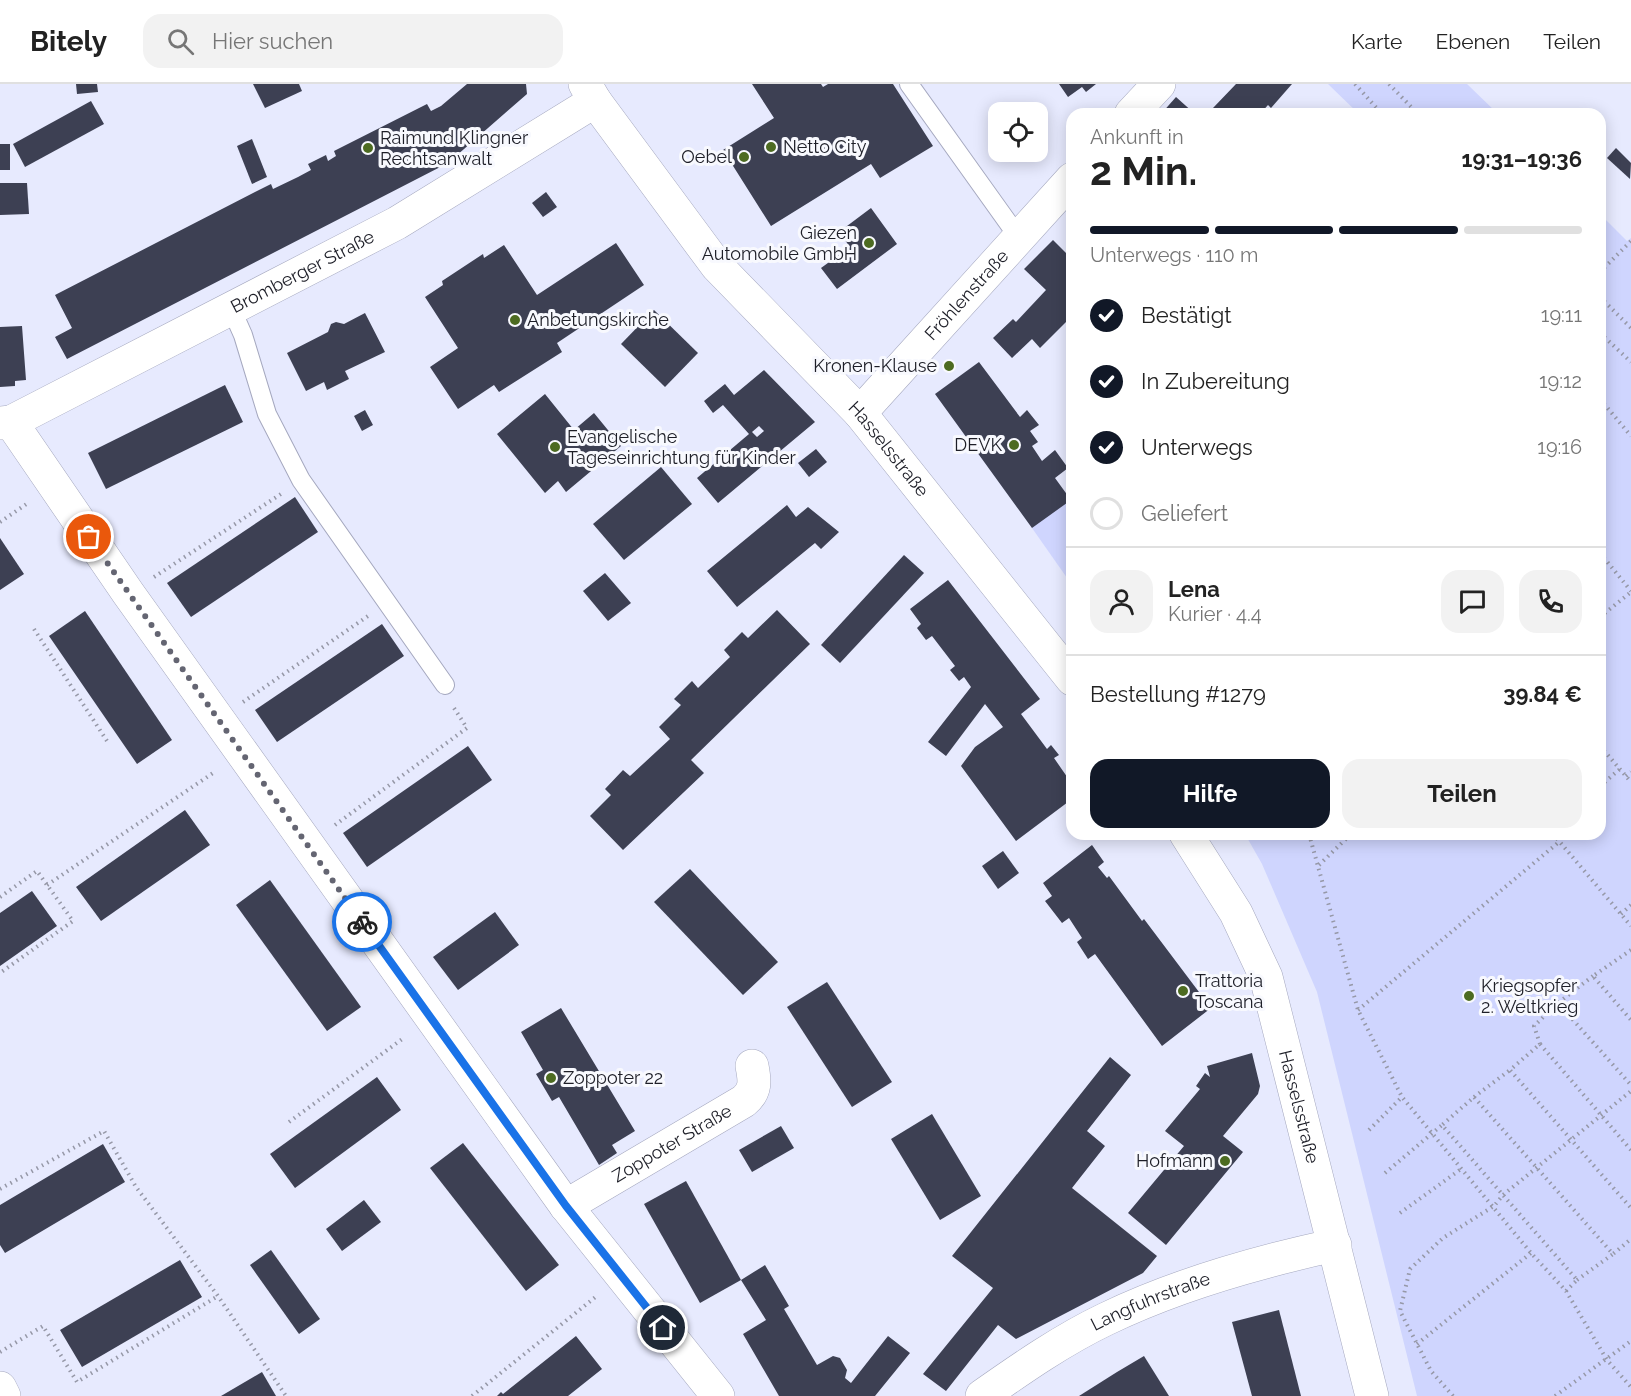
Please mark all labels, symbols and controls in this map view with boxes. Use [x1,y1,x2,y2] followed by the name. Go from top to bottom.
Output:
[143,14,563,68] search box
[30,25,107,58] text: Bitely
[164,25,197,58] icon: search
[212,28,333,54] text: Hier suchen
[1351,29,1402,54] text: Karte
[1435,29,1510,54] text: Ebenen
[1543,29,1601,54] text: Teilen
[988,102,1048,162] map controls
[988,102,1048,162] button: locate
[1090,125,1184,149] text: Ankunft in
[380,127,529,169] place label: Raimund Klingner Rechtsanwalt
[783,136,867,157] place label: Netto City
[764,140,778,154] marker: Netto City
[361,141,375,155] marker: Raimund Klingner Rechtsanwalt
[681,146,732,167] place label: Oebel
[1462,146,1582,172] text: 19:31–19:36
[1090,148,1197,194] text: 2 Min.
[737,150,751,164] marker: Oebel
[702,222,857,264] place label: Giezen Automobile GmbH
[227,225,378,317] street label: Bromberger Straße
[862,236,876,250] marker: Giezen Automobile GmbH
[1090,243,1258,267] text: Unterwegs · 110 m
[920,245,1013,344] street label: Fröhlenstraße
[1090,299,1123,332] icon: check
[1141,302,1232,328] text: Bestätigt
[1541,303,1582,327] text: 19:11
[527,309,669,330] place label: Anbetungskirche
[508,313,522,327] marker: Anbetungskirche
[813,355,937,376] place label: Kronen-Klause
[942,359,956,373] marker: Kronen-Klause
[1090,365,1123,398] icon: check
[1141,368,1290,394] text: In Zubereitung
[1539,369,1582,393] text: 19:12
[844,397,934,501] street label: Hasselsstraße
[567,426,797,468] place label: Evangelische Tageseinrichtung für Kinder
[1090,431,1123,464] icon: check
[954,434,1002,455] place label: DEVK
[1141,434,1253,460] text: Unterwegs
[1537,435,1582,459] text: 19:16
[1007,438,1021,452] marker: DEVK
[548,440,562,454] marker: Evangelische Tageseinrichtung für Kinder
[1141,500,1228,526] text: Geliefert
[63,511,114,562] pin
[72,520,105,553] icon: bag
[1090,570,1153,633] button: person
[1441,570,1504,633] button: chat
[1519,570,1582,633] button: phone
[1168,576,1220,602] text: Lena
[1168,602,1262,626] text: Kurier · 4.4
[1090,681,1266,707] text: Bestellung #1279
[1503,681,1582,707] text: 39.84 €
[1090,759,1330,828] button: Hilfe
[1342,759,1582,828] button: Teilen
[332,892,392,952] courier
[346,906,379,939] icon: bike
[1195,970,1263,1012] place label: Trattoria Toscana
[1481,975,1578,1017] place label: Kriegsopfer 2. Weltkrieg
[1176,984,1190,998] marker: Trattoria Toscana
[1462,989,1476,1003] marker: Kriegsopfer 2. Weltkrieg
[1275,1048,1324,1166] street label: Hasselsstraße
[563,1067,663,1088] place label: Zoppoter 22
[544,1071,558,1085] marker: Zoppoter 22
[608,1100,735,1186] street label: Zoppoter Straße
[1136,1150,1213,1171] place label: Hofmann
[1218,1154,1232,1168] marker: Hofmann
[1087,1267,1213,1335] street label: Langfuhrstraße
[637,1302,688,1353] pin
[646,1311,679,1344] icon: home

